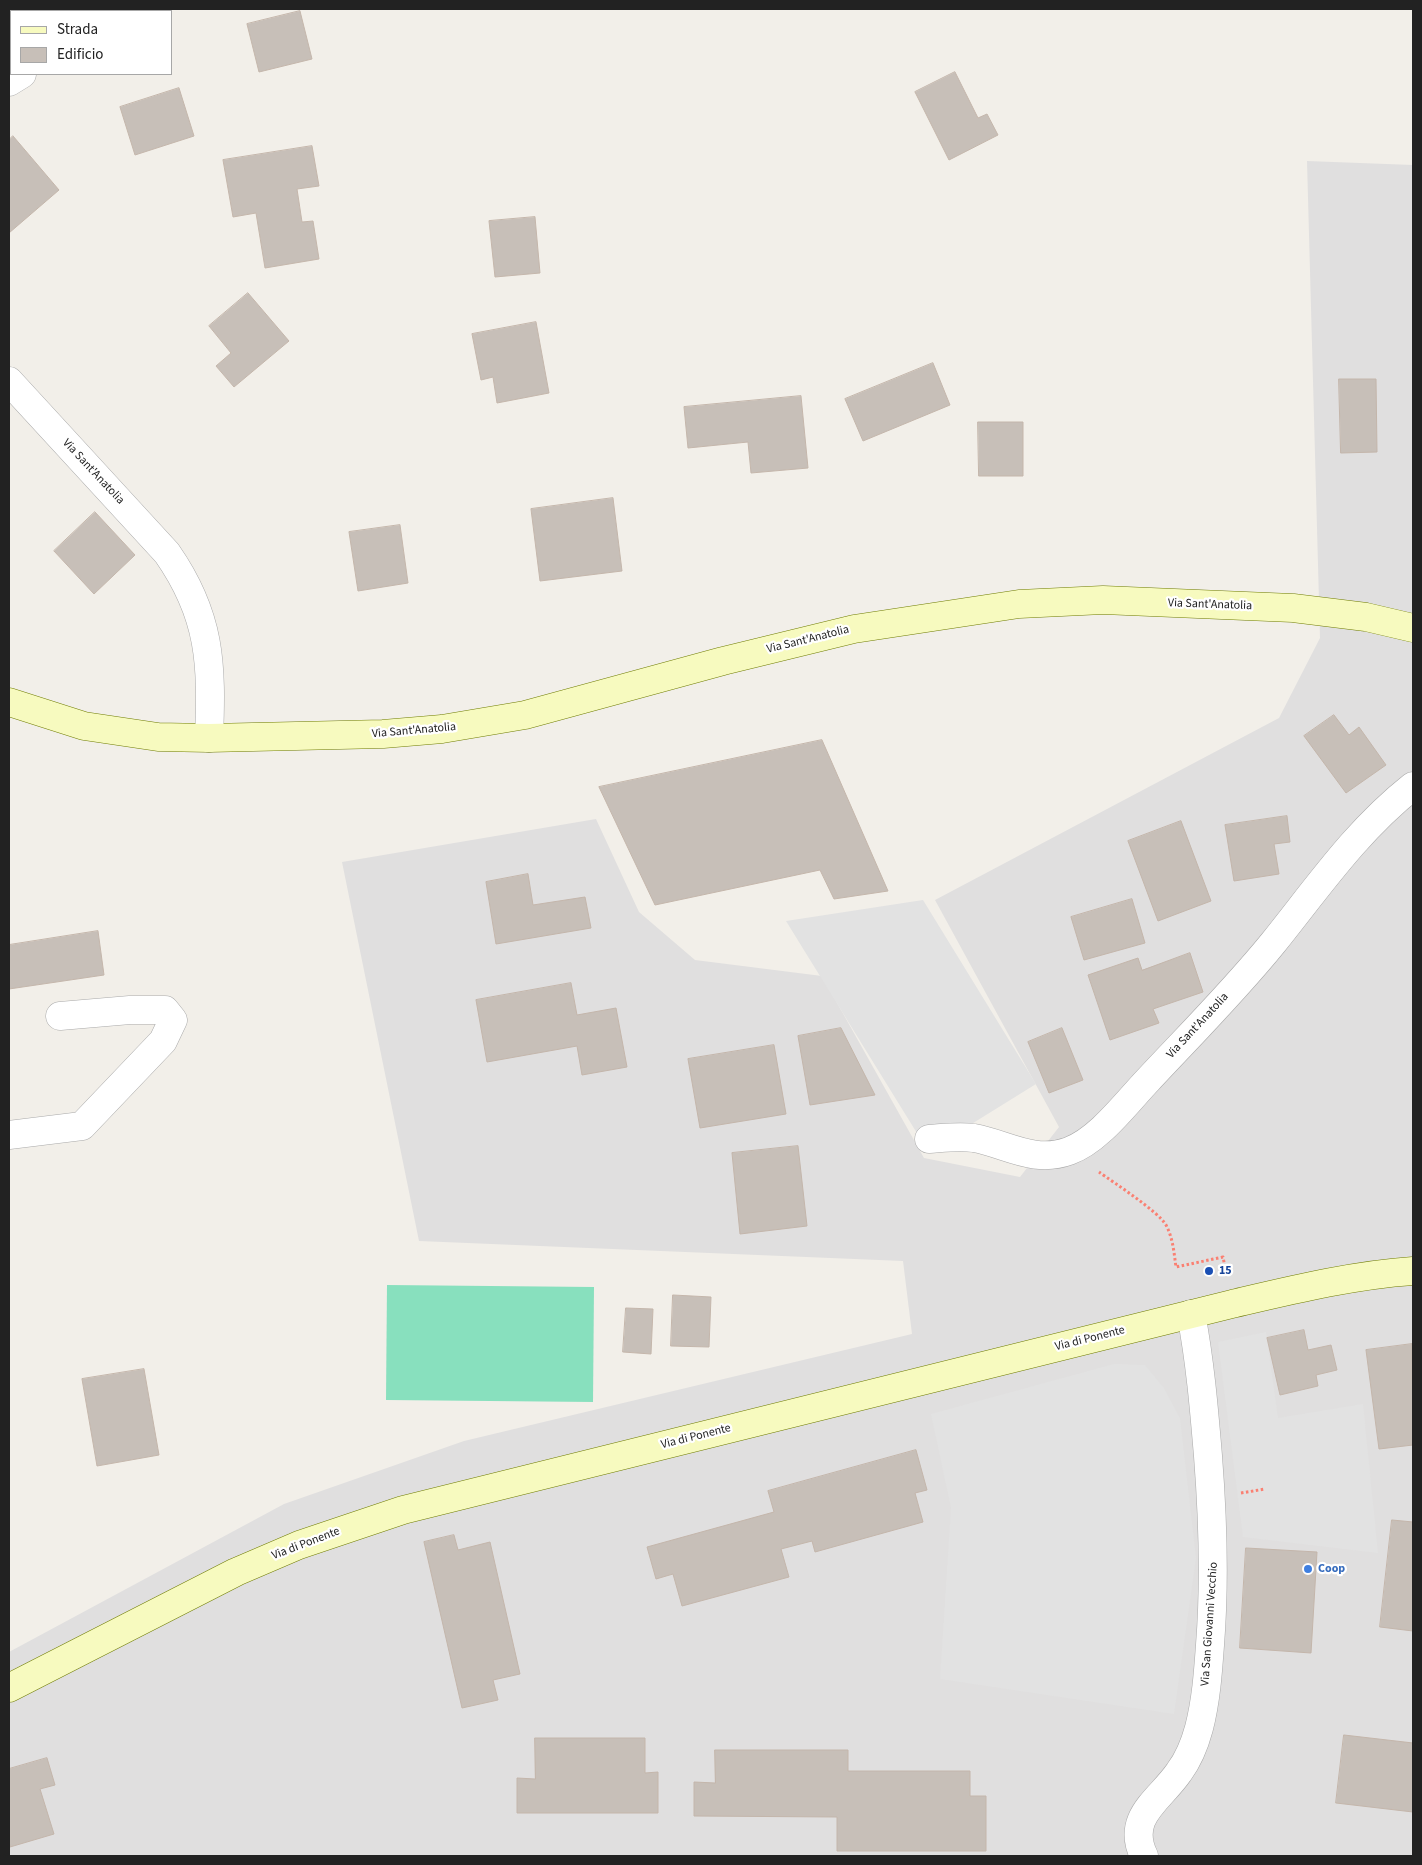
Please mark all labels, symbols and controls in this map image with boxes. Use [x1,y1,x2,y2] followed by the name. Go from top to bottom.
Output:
[10,10,172,75] legend
[57,19,98,40] text: Strada
[57,44,104,65] text: Edificio
[59,436,127,508] street label: Via Sant'Anatolia
[1168,596,1252,614] street label: Via Sant'Anatolia
[765,623,851,657] street label: Via Sant'Anatolia
[371,720,457,742] street label: Via Sant'Anatolia
[1164,990,1232,1062] street label: Via Sant'Anatolia
[1219,1264,1232,1278] place label: 15
[1203,1265,1215,1277] marker: 15
[1054,1323,1126,1355] street label: Via di Ponente
[660,1421,732,1453] street label: Via di Ponente
[270,1524,342,1564] street label: Via di Ponente
[1198,1561,1222,1687] street label: Via San Giovanni Vecchio
[1318,1562,1345,1576] place label: Coop
[1302,1563,1314,1575] marker: Coop

